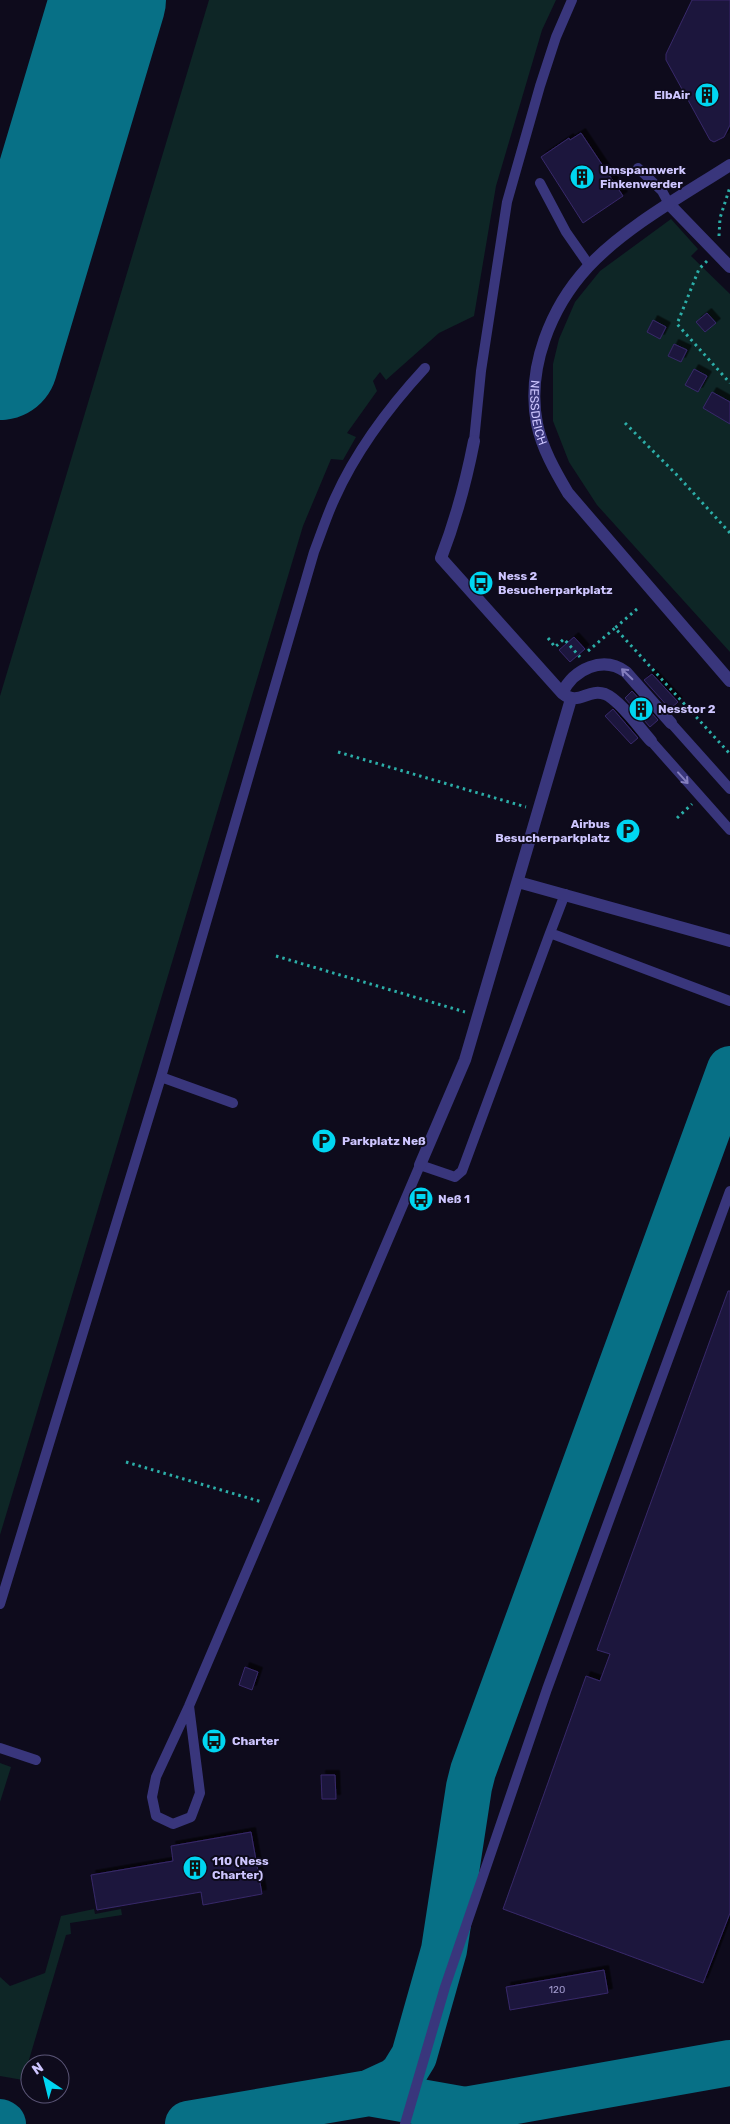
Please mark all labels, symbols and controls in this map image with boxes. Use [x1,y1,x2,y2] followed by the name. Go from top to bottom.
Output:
[694,82,720,108] building icon: ElbAir
[654,88,691,102] place label: ElbAir
[600,163,686,191] place label: Umspannwerk Finkenwerder
[569,164,595,190] building icon: Umspannwerk Finkenwerder
[527,379,550,447] street label: NESSDEICH
[498,569,613,597] place label: Ness 2 Besucherparkplatz
[468,570,494,596] bus stop icon: Ness 2 Besucherparkplatz
[621,668,634,680] one-way arrow
[628,696,654,722] building icon: Nesstor 2
[658,702,716,716] place label: Nesstor 2
[678,771,689,784] one-way arrow
[495,817,610,845] place label: Airbus Besucherparkplatz
[615,818,641,844] parking icon: Airbus Besucherparkplatz
[311,1128,337,1154] parking icon: Parkplatz Neß
[342,1134,426,1148] place label: Parkplatz Neß
[408,1186,434,1212] bus stop icon: Neß 1
[438,1192,470,1206] place label: Neß 1
[201,1728,227,1754] bus stop icon: Charter
[232,1734,279,1748] place label: Charter
[212,1854,269,1882] place label: 110 (Ness Charter)
[182,1855,208,1881] building icon: 110 (Ness Charter)
[549,1984,565,1996] house number: 120
[20,2054,70,2104] north arrow
[29,2059,47,2079] text: N

